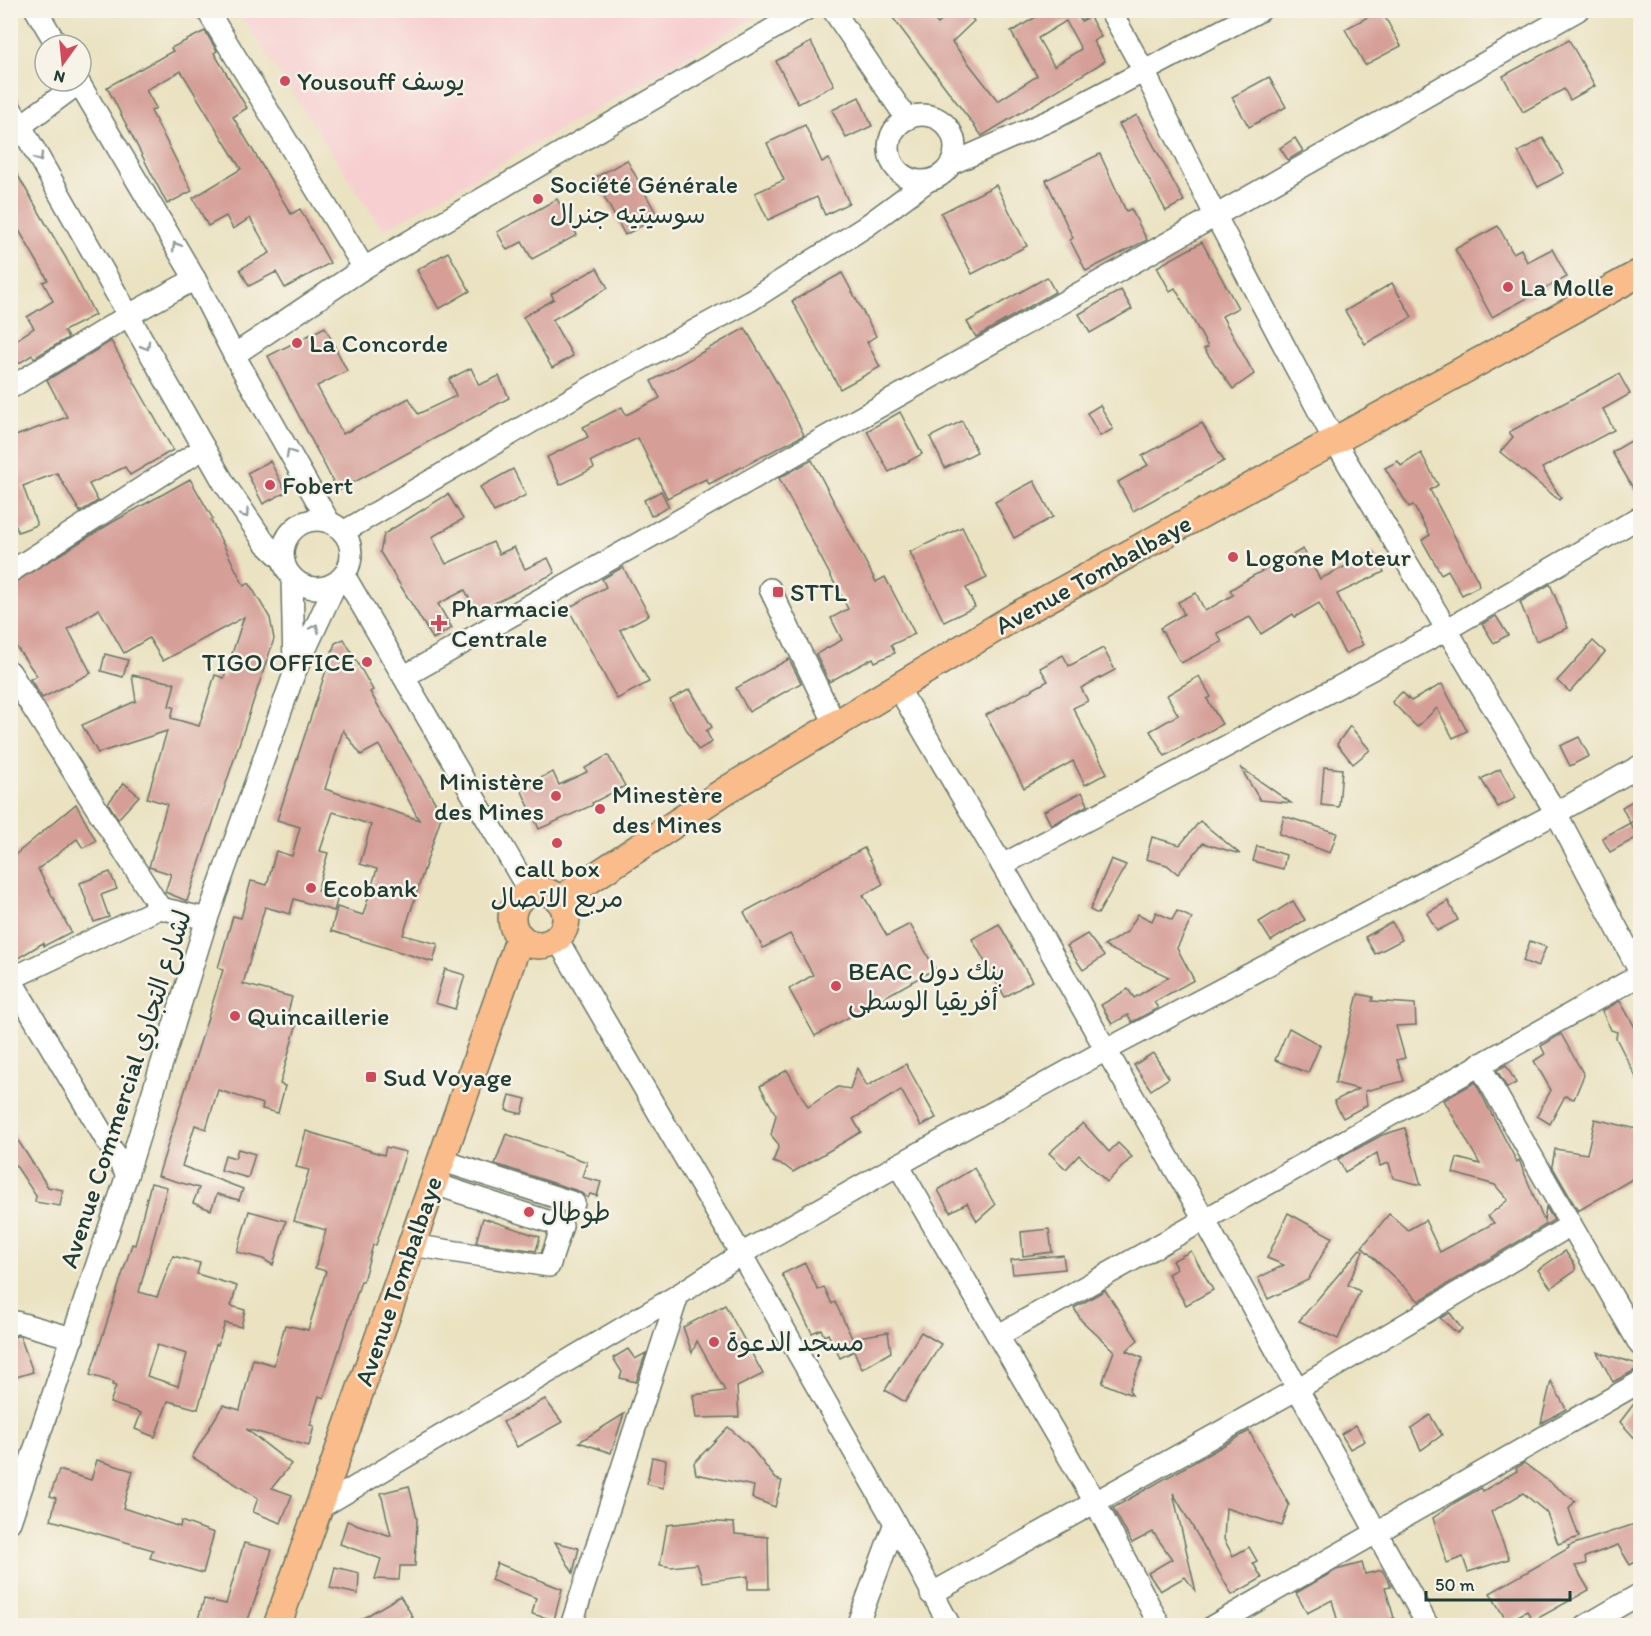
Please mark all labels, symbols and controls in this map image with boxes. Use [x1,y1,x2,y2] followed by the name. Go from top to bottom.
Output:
[33,33,93,93] north arrow
[297,65,465,97] place label: Yousouff يوسف
[52,66,67,88] text: N
[278,74,292,88] marker: Yousouff يوسف
[32,152,43,162] one-way arrow
[550,168,738,230] place label: Société Générale سوسيتيه جنرال
[531,192,545,206] marker: Société Générale سوسيتيه جنرال
[171,242,183,252] one-way arrow
[1520,271,1614,303] place label: La Molle
[1501,280,1515,294] marker: La Molle
[309,327,448,359] place label: La Concorde
[290,336,304,350] marker: La Concorde
[139,340,150,350] one-way arrow
[286,449,297,460] one-way arrow
[282,469,353,501] place label: Fobert
[263,478,277,492] marker: Fobert
[238,507,249,518] one-way arrow
[989,507,1197,641] street label: Avenue Tombalbaye
[1245,541,1412,573] place label: Logone Moteur
[1226,550,1240,564] marker: Logone Moteur
[790,576,847,608] place label: STTL
[771,585,785,599] marker: STTL
[451,592,569,654] place label: Pharmacie Centrale
[432,616,446,630] marker: Pharmacie Centrale
[308,624,320,635] one-way arrow
[202,646,355,678] place label: TIGO OFFICE
[360,655,374,669] marker: TIGO OFFICE
[434,765,544,827] place label: Ministère des Mines
[612,778,723,840] place label: Minestère des Mines
[549,789,563,803] marker: Ministère des Mines
[593,802,607,816] marker: Minestère des Mines
[550,836,564,850] marker: call box مربع الاتصال
[491,852,623,917] place label: call box مربع الاتصال
[323,872,418,904] place label: Ecobank
[304,881,318,895] marker: Ecobank
[52,906,201,1273] street label: Avenue Commercial لشارع التجاري
[848,955,1005,1018] place label: BEAC بنك دول أفريقيا الوسطى
[829,979,843,993] marker: BEAC بنك دول أفريقيا الوسطى
[247,1000,389,1032] place label: Quincaillerie
[228,1009,242,1023] marker: Quincaillerie
[383,1061,512,1093] place label: Sud Voyage
[364,1070,378,1084] marker: Sud Voyage
[347,1172,449,1390] street label: Avenue Tombalbaye
[541,1196,610,1229] place label: طوطال
[522,1205,536,1219] marker: طوطال
[726,1326,864,1358] place label: مسجد الدعوة
[707,1335,721,1349] marker: مسجد الدعوة
[1426,1564,1570,1602] scale bar
[1435,1574,1475,1596] text: 50 m

